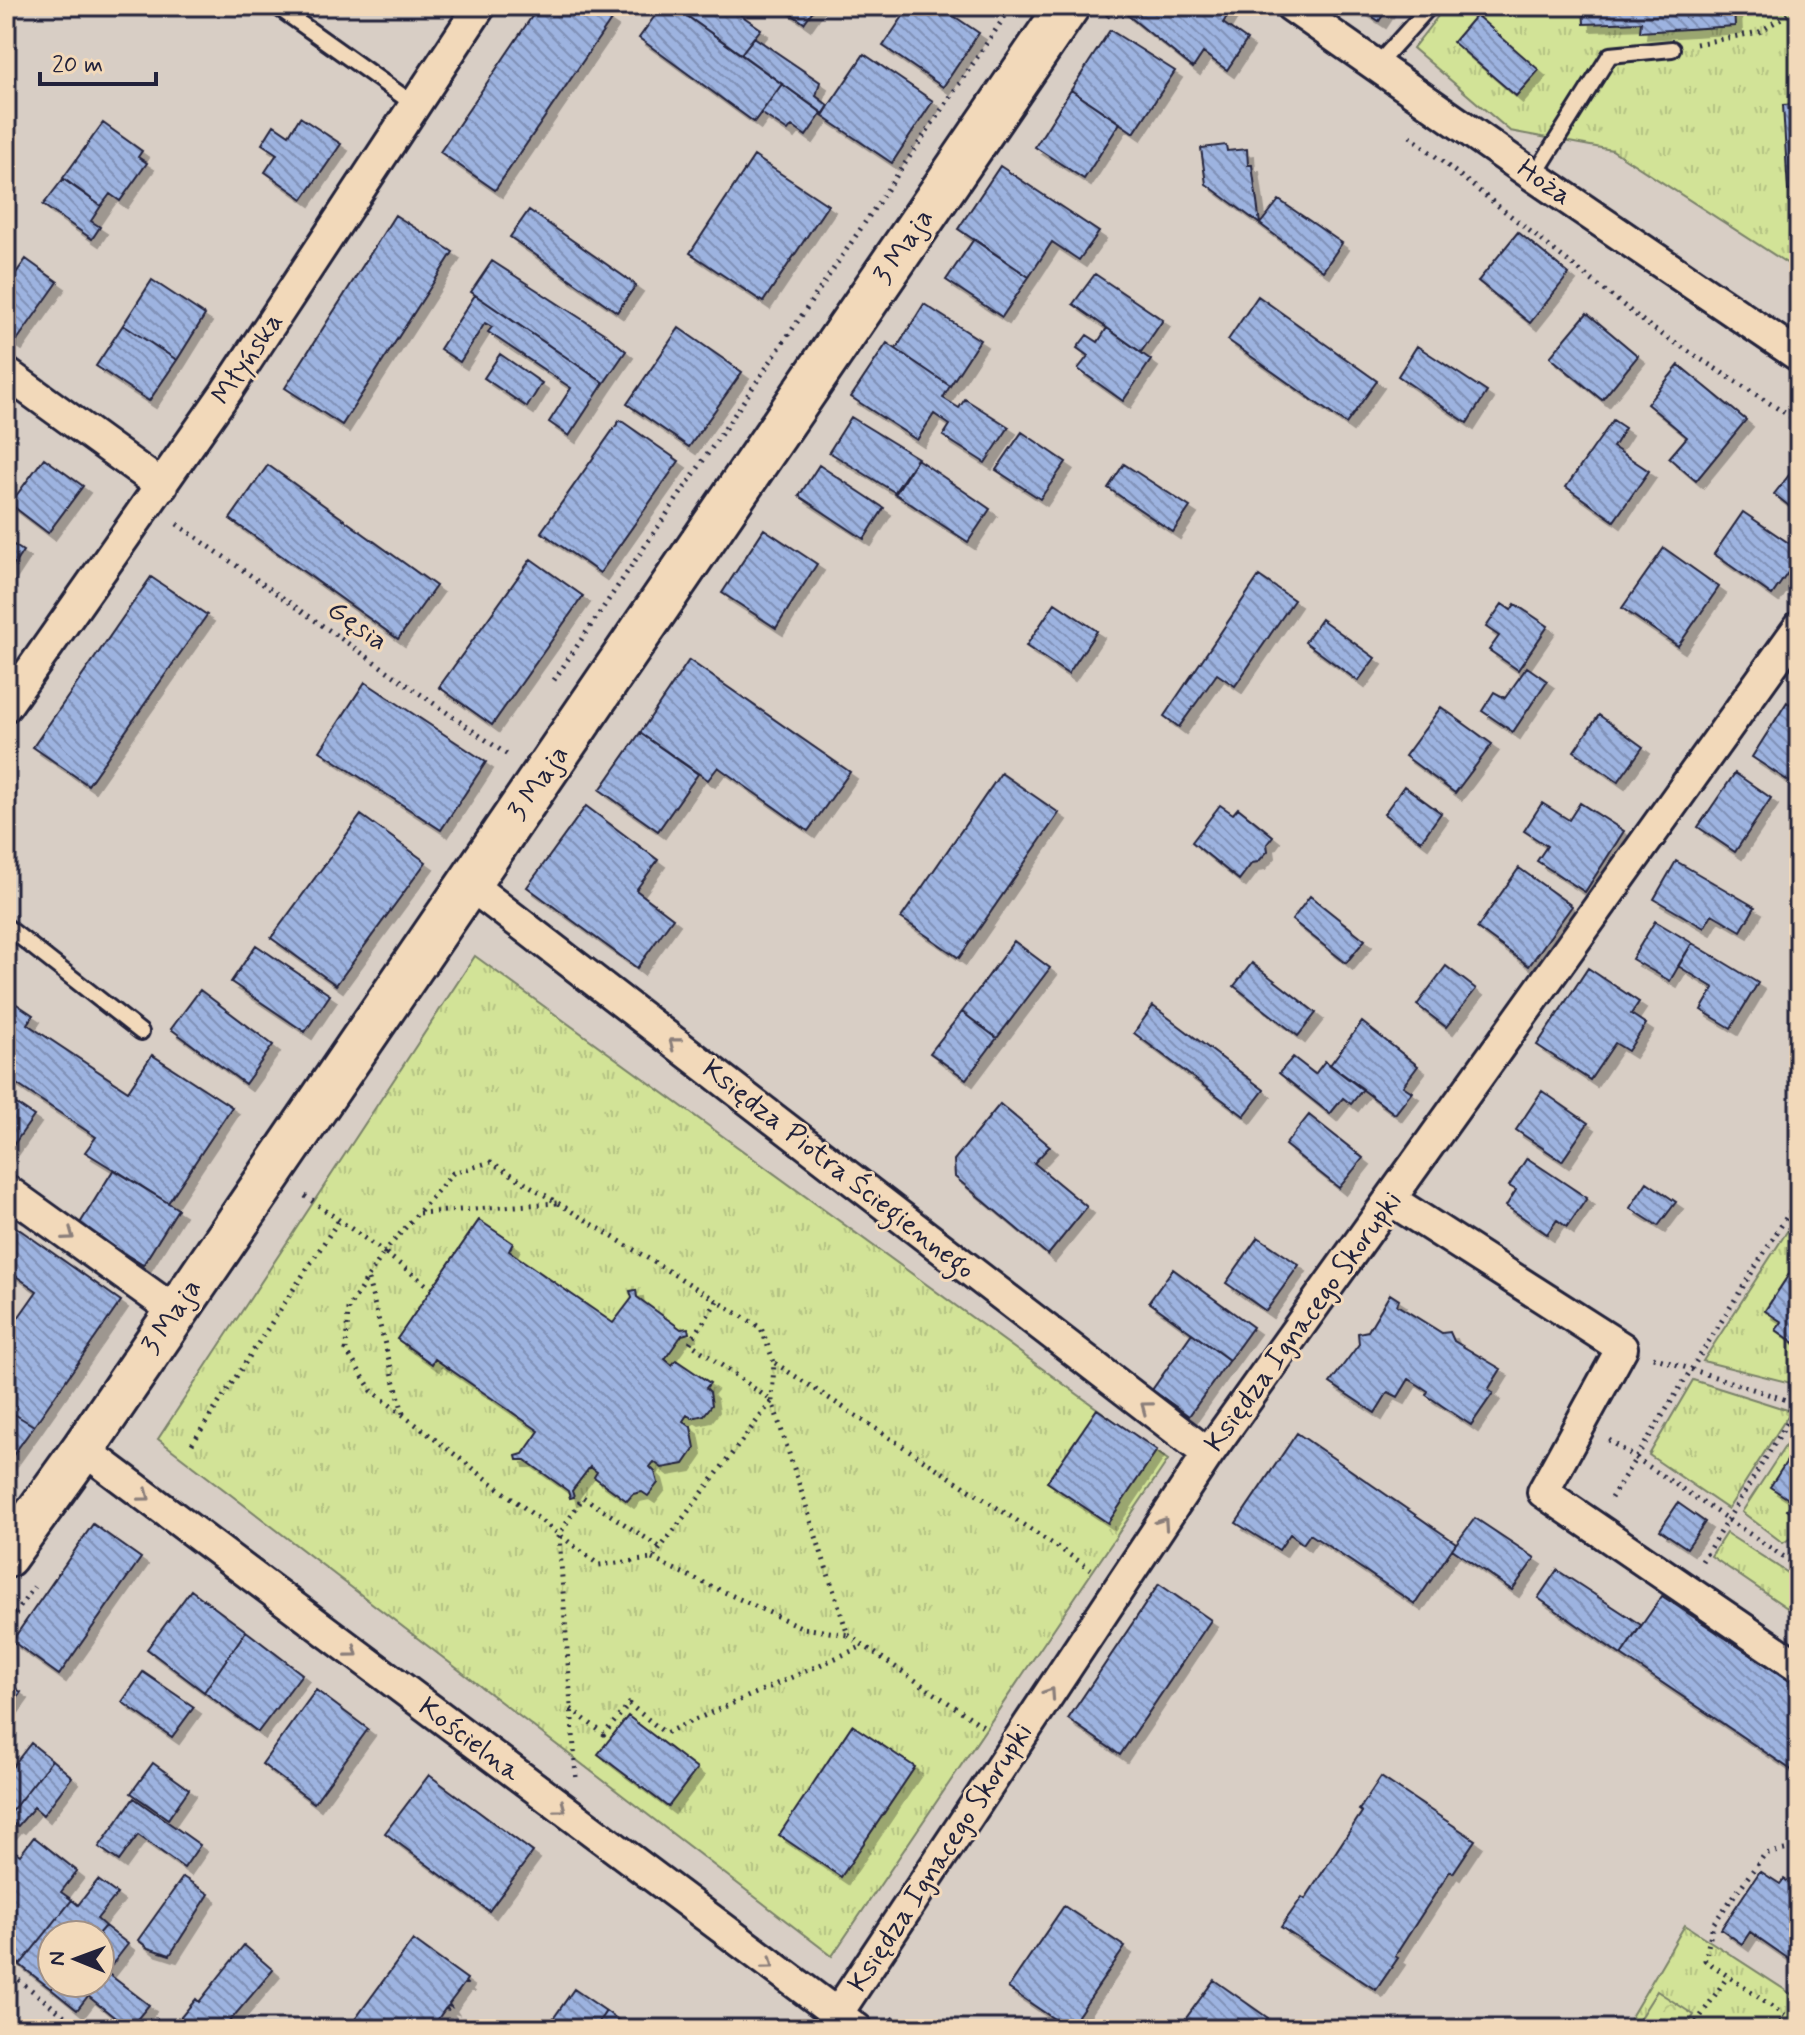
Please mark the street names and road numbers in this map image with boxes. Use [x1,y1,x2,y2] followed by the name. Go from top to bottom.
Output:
[1509,151,1579,215] street label: Hoża
[865,202,943,292] street label: 3 Maja
[204,306,292,412] street label: Młyńska
[319,592,395,660] street label: Gęsia
[500,738,578,828] street label: 3 Maja
[692,1051,983,1291] street label: Księdza Piotra Ściegiennego
[1197,1184,1411,1460] street label: Księdza Ignacego Skorupki
[133,1272,211,1362] street label: 3 Maja
[410,1689,528,1791] street label: Kościelna
[840,1716,1042,2000] street label: Księdza Ignacego Skorupki

